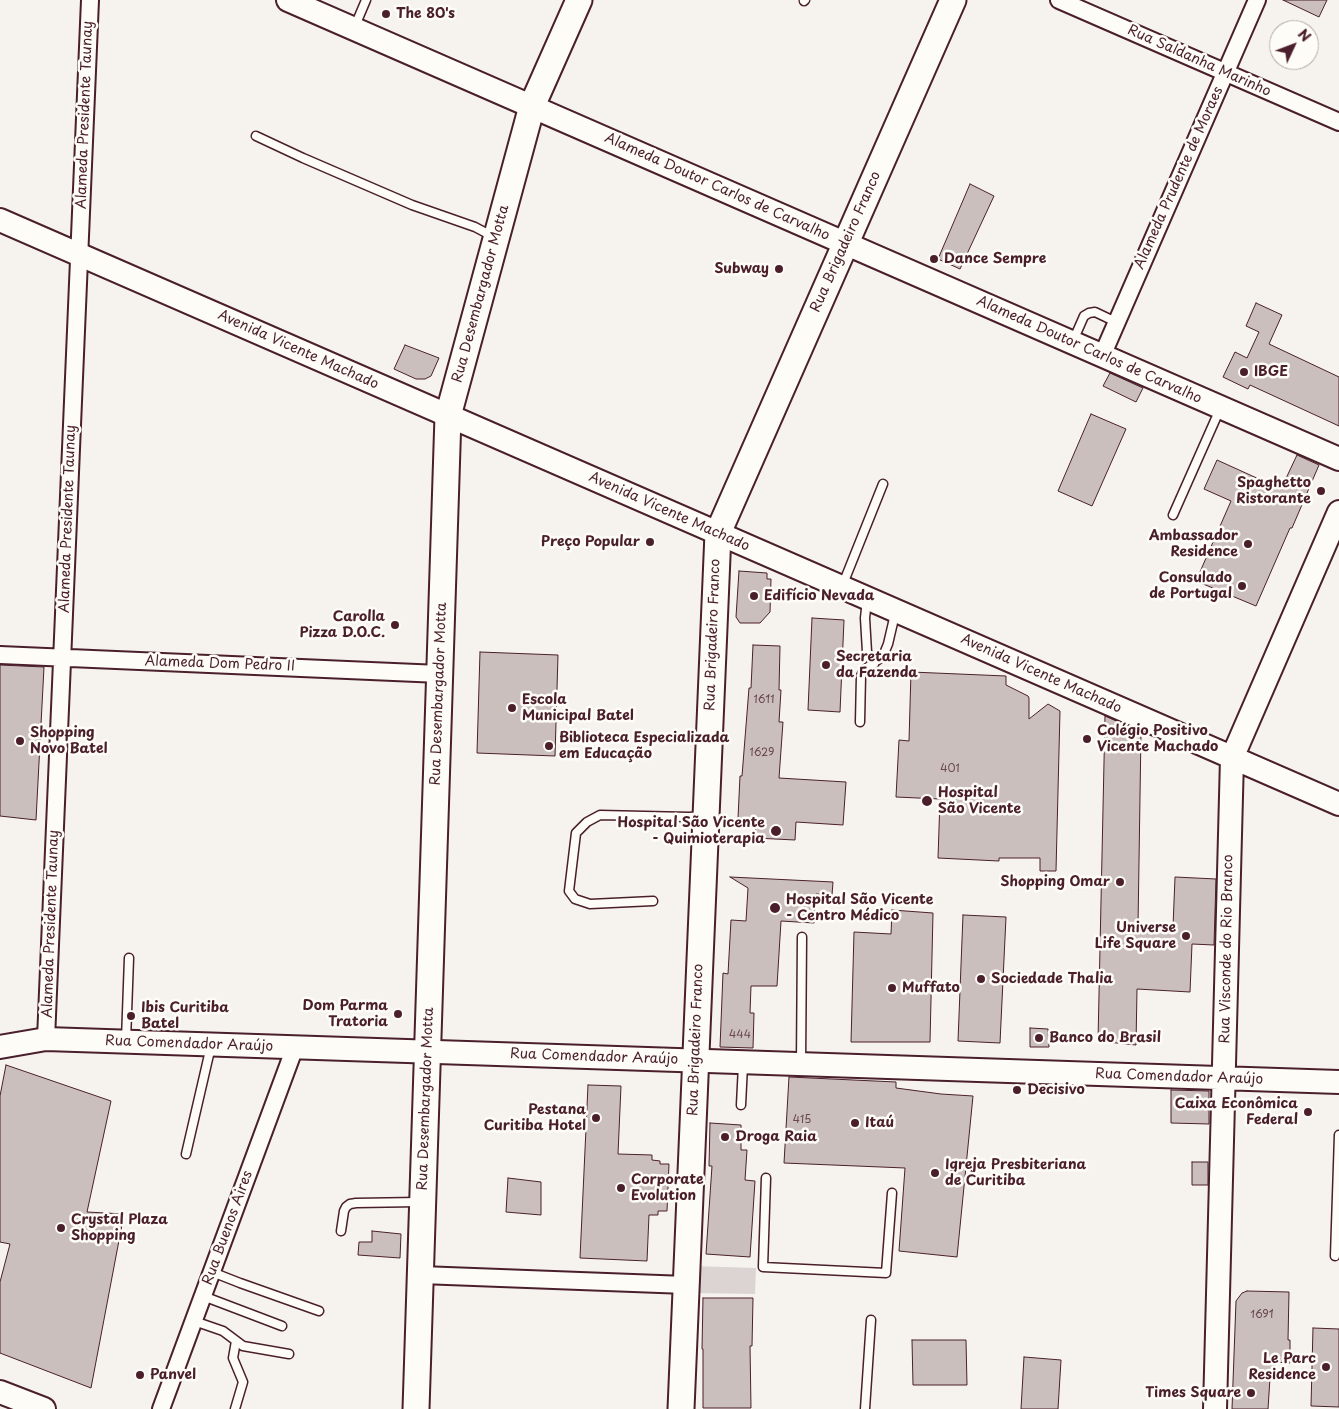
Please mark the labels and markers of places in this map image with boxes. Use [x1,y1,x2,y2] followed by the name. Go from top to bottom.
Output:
[396,6,455,22] place label: The 80's
[380,8,392,20] marker: The 80's
[944,251,1046,267] place label: Dance Sempre
[928,253,940,265] marker: Dance Sempre
[714,261,769,277] place label: Subway
[773,263,785,275] marker: Subway
[1254,364,1288,380] place label: IBGE
[1238,366,1250,378] marker: IBGE
[1236,475,1311,508] place label: Spaghetto Ristorante
[1315,485,1327,497] marker: Spaghetto Ristorante
[1149,528,1238,560] place label: Ambassador Residence
[541,534,640,550] place label: Preço Popular
[644,536,656,548] marker: Preço Popular
[1242,538,1254,550] marker: Ambassador Residence
[1149,570,1232,602] place label: Consulado de Portugal
[1236,580,1248,592] marker: Consulado de Portugal
[764,588,874,604] place label: Edifício Nevada
[748,590,760,602] marker: Edifício Nevada
[300,609,385,642] place label: Carolla Pizza D.O.C.
[389,619,401,631] marker: Carolla Pizza D.O.C.
[836,649,918,682] place label: Secretaria da Fazenda
[820,659,832,671] marker: Secretaria da Fazenda
[522,692,634,724] place label: Escola Municipal Batel
[506,702,518,714] marker: Escola Municipal Batel
[1097,723,1218,756] place label: Colégio Positivo Vicente Machado
[30,725,107,758] place label: Shopping Novo Batel
[559,730,729,762] place label: Biblioteca Especializada em Educação
[1081,733,1093,745] marker: Colégio Positivo Vicente Machado
[14,735,26,747] marker: Shopping Novo Batel
[543,740,555,752] marker: Biblioteca Especializada em Educação
[938,785,1021,818] place label: Hospital São Vicente
[920,794,934,808] marker: Hospital São Vicente
[618,815,765,848] place label: Hospital São Vicente - Quimioterapia
[769,824,783,838] marker: Hospital São Vicente - Quimioterapia
[1000,874,1110,890] place label: Shopping Omar
[1114,876,1126,888] marker: Shopping Omar
[786,892,933,924] place label: Hospital São Vicente - Centro Médico
[768,901,782,915] marker: Hospital São Vicente - Centro Médico
[1095,920,1176,952] place label: Universe Life Square
[1180,930,1192,942] marker: Universe Life Square
[991,971,1113,987] place label: Sociedade Thalia
[975,973,987,985] marker: Sociedade Thalia
[902,980,960,996] place label: Muffato
[886,982,898,994] marker: Muffato
[303,998,388,1030] place label: Dom Parma Tratoria
[141,1000,229,1032] place label: Ibis Curitiba Batel
[392,1008,404,1020] marker: Dom Parma Tratoria
[125,1010,137,1022] marker: Ibis Curitiba Batel
[1049,1030,1161,1046] place label: Banco do Brasil
[1033,1032,1045,1044] marker: Banco do Brasil
[1027,1082,1085,1098] place label: Decisivo
[1011,1084,1023,1096] marker: Decisivo
[1175,1096,1298,1128] place label: Caixa Econômica Federal
[484,1102,586,1134] place label: Pestana Curitiba Hotel
[1302,1106,1314,1118] marker: Caixa Econômica Federal
[590,1112,602,1124] marker: Pestana Curitiba Hotel
[865,1115,894,1131] place label: Itaú
[849,1117,861,1129] marker: Itaú
[735,1129,817,1145] place label: Droga Raia
[719,1131,731,1143] marker: Droga Raia
[945,1157,1086,1190] place label: Igreja Presbiteriana de Curitiba
[929,1167,941,1179] marker: Igreja Presbiteriana de Curitiba
[631,1172,704,1204] place label: Corporate Evolution
[615,1182,627,1194] marker: Corporate Evolution
[71,1212,168,1244] place label: Crystal Plaza Shopping
[55,1222,67,1234] marker: Crystal Plaza Shopping
[1248,1351,1316,1384] place label: Le Parc Residence
[1320,1361,1332,1373] marker: Le Parc Residence
[150,1367,196,1383] place label: Panvel
[134,1369,146,1381] marker: Panvel
[1145,1385,1241,1401] place label: Times Square
[1245,1387,1257,1399] marker: Times Square

